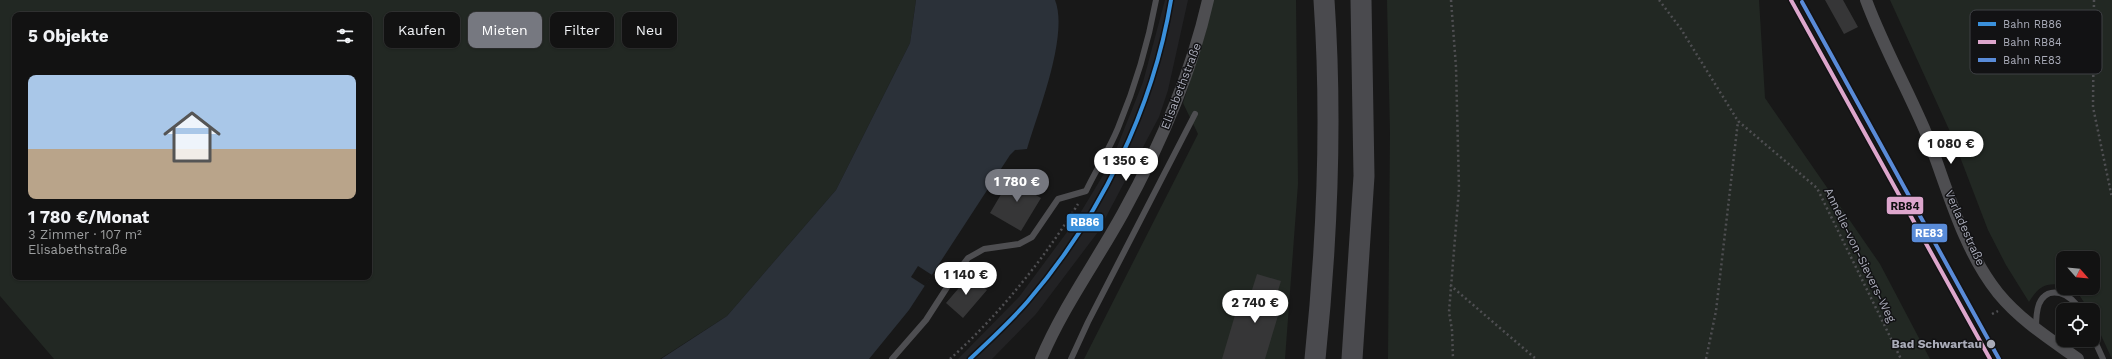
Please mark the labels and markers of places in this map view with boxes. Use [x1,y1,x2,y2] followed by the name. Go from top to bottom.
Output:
[1914,131,1988,165] pin: 1 080 €
[1089,148,1163,182] pin: 1 350 €
[980,169,1054,203] pin: 1 780 €
[929,262,1003,296] pin: 1 140 €
[1218,290,1292,324] pin: 2 740 €
[1892,337,1982,351] place label: Bad Schwartau
[1985,338,1997,350] marker: Bad Schwartau

